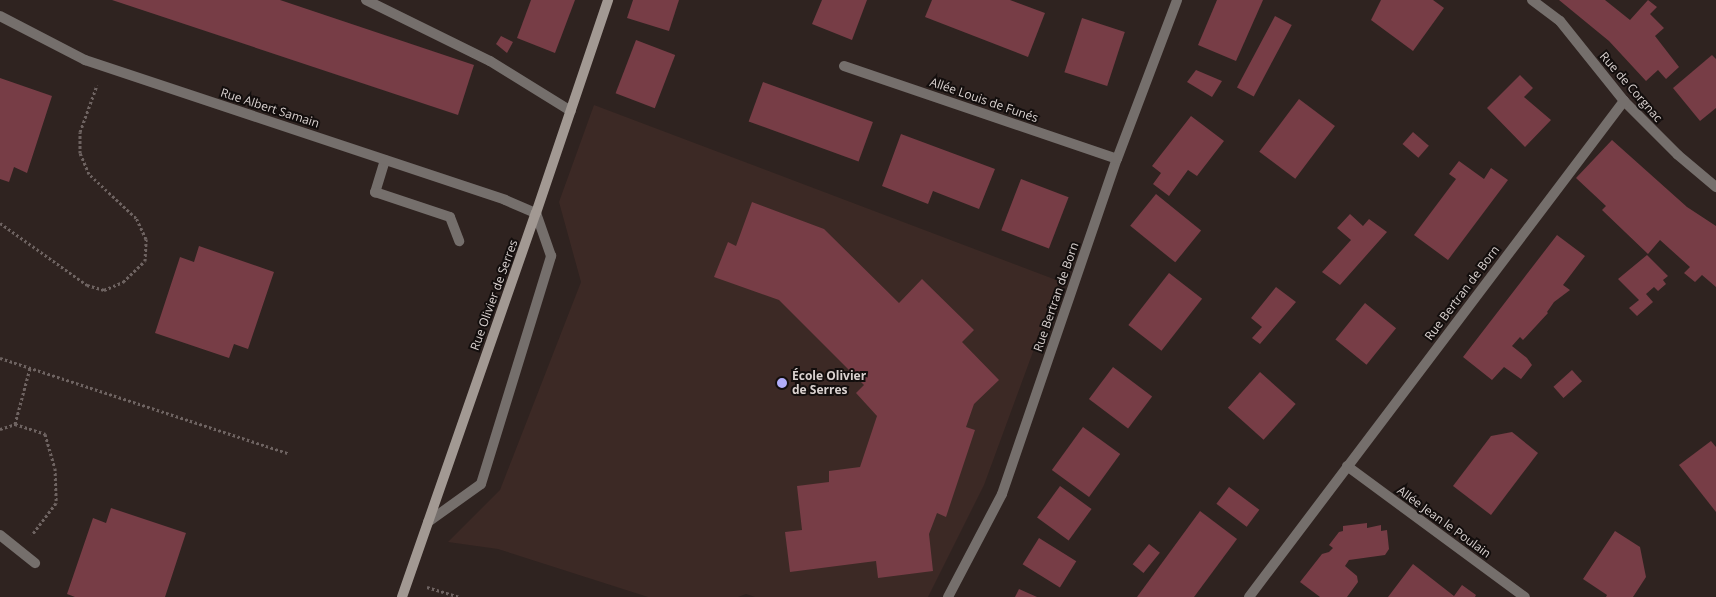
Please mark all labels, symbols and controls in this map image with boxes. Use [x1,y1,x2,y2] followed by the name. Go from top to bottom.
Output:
[1597,49,1665,125] street label: Rue de Corgnac
[928,75,1040,125] street label: Allée Louis de Funés
[219,85,321,131] street label: Rue Albert Samain
[467,238,521,352] street label: Rue Olivier de Serres
[1031,240,1081,354] street label: Rue Bertran de Born
[1422,243,1502,343] street label: Rue Bertran de Born
[792,369,866,397] place label: École Olivier de Serres
[776,377,788,389] marker: École Olivier de Serres
[1394,483,1494,561] street label: Allée Jean le Poulain

